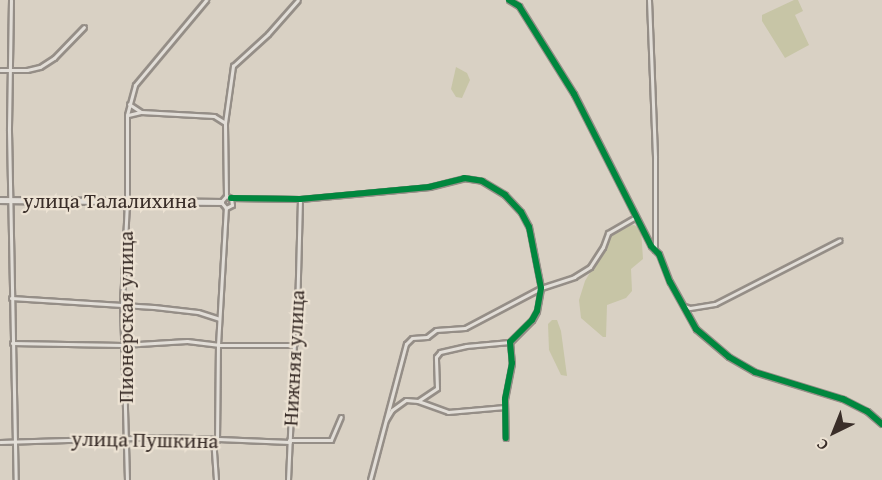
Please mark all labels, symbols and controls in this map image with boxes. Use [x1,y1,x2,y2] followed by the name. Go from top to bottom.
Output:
[23,188,197,214] street label: улица Талалихина
[113,231,139,403] street label: Пионерская улица
[278,289,310,427] street label: Нижняя улица
[804,402,864,462] north arrow
[71,426,219,454] street label: улица Пушкина
[810,433,833,457] text: С

